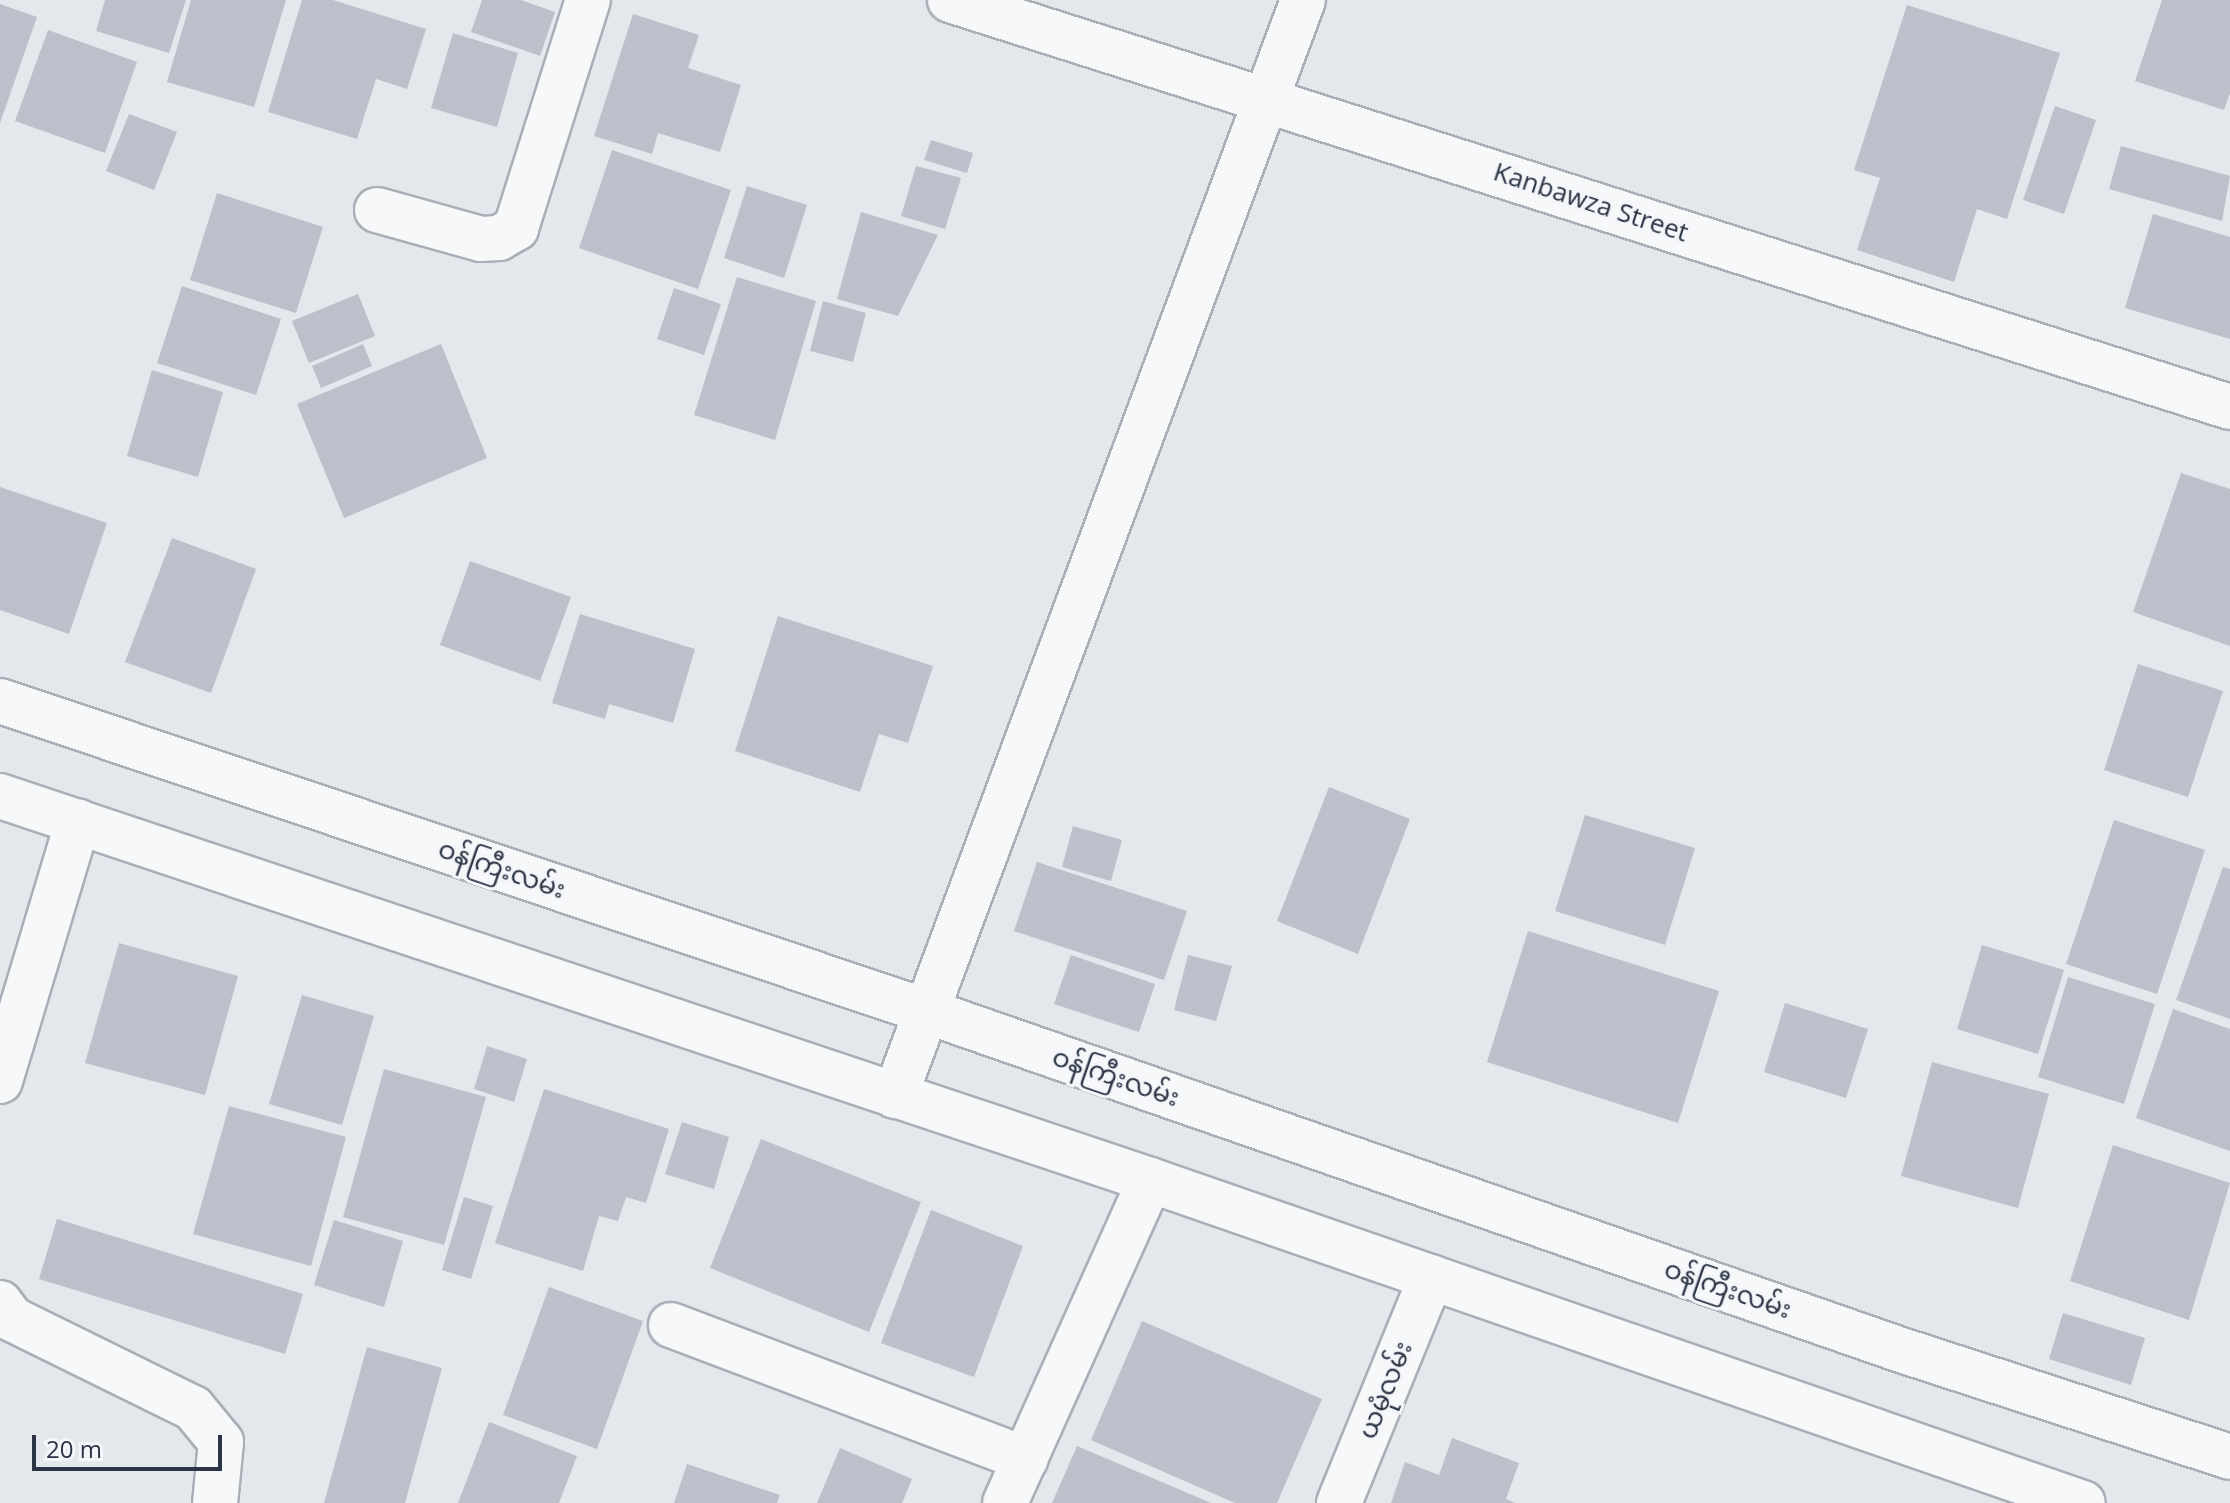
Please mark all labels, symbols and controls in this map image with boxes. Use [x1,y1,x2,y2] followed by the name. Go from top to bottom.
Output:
[1490,156,1692,248] street label: Kanbawza Street
[434,833,570,905] street label: ဝန်ကြီးလမ်း
[1048,1041,1184,1113] street label: ဝန်ကြီးလမ်း
[1660,1253,1796,1325] street label: ဝန်ကြီးလမ်း
[1351,1337,1419,1443] street label: ယမုံလမ်း
[36,1419,226,1469] scale bar
[46,1432,102,1465] text: 20 m

